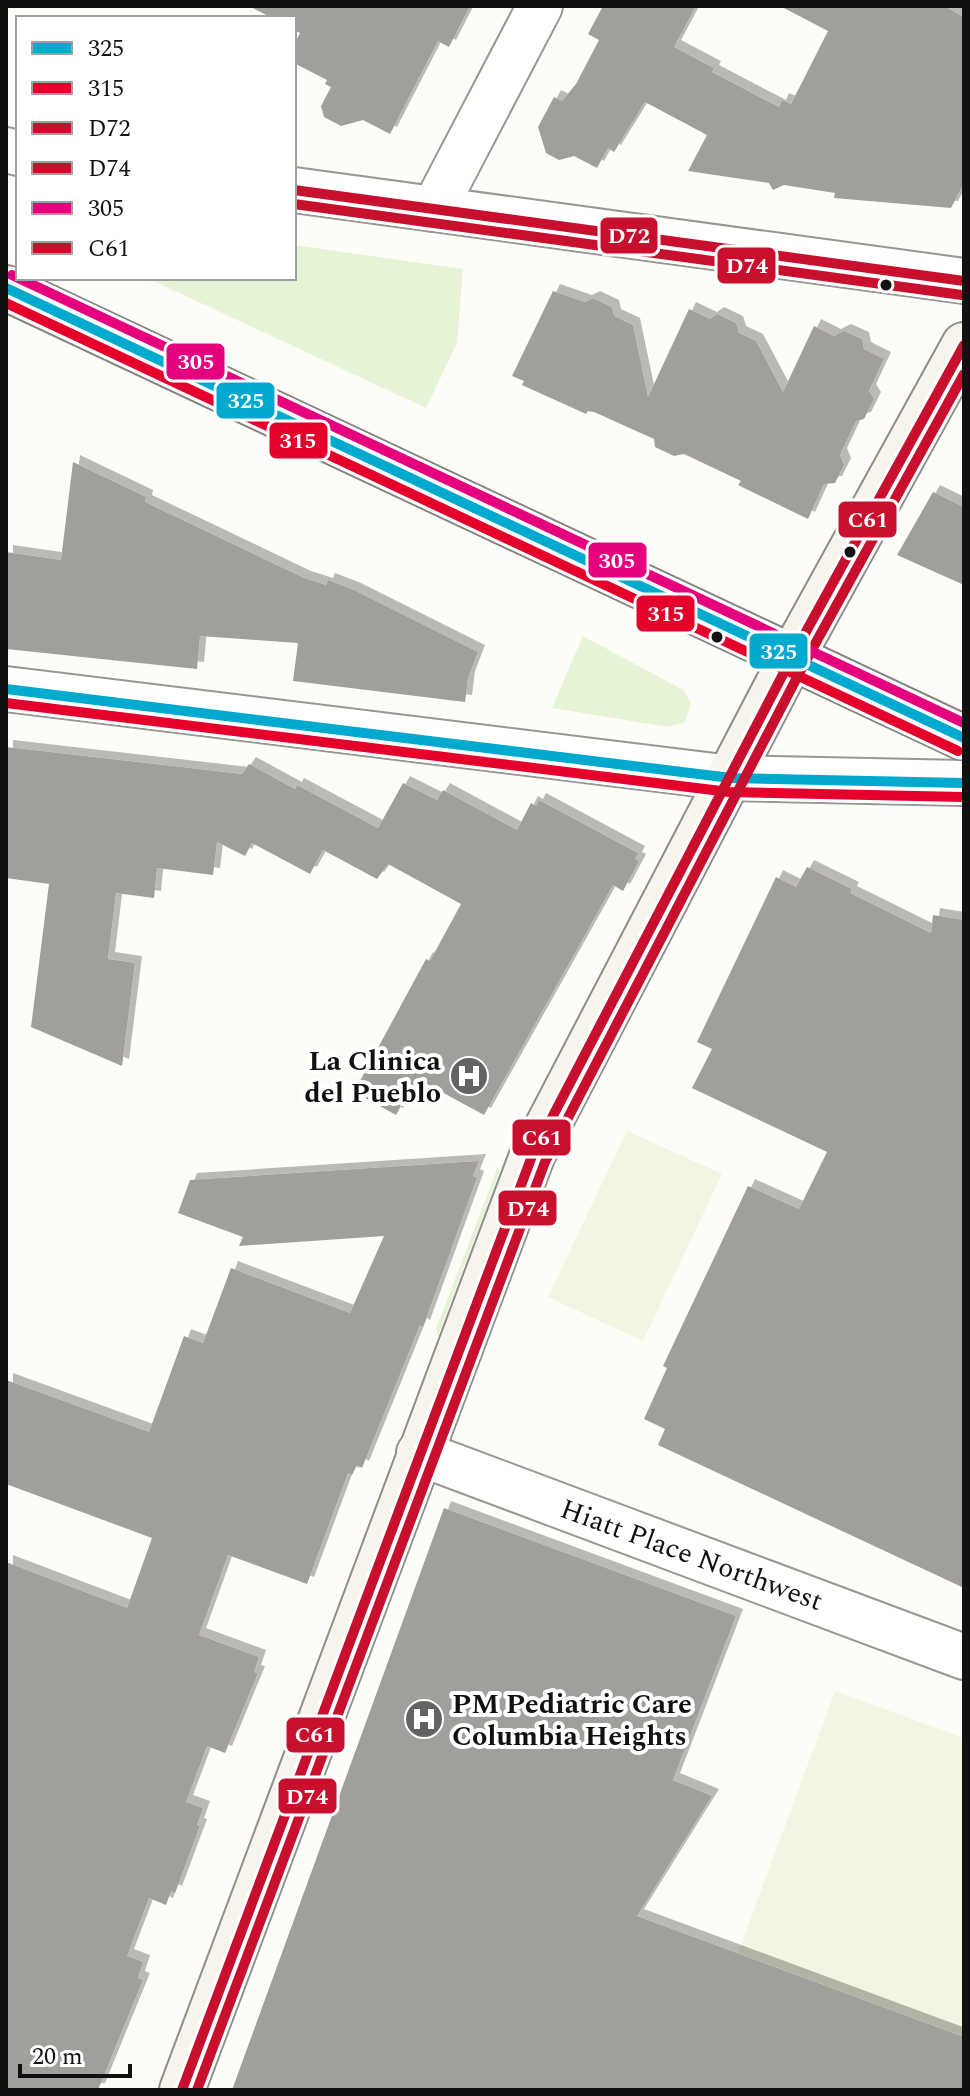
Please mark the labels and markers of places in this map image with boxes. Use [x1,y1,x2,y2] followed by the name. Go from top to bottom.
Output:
[878,277,894,293] unlabelled marker
[842,544,858,560] unlabelled marker
[709,629,725,645] unlabelled marker
[305,1040,442,1115] place label: La Clinica del Pueblo
[448,1055,490,1097] hospital icon: La Clinica del Pueblo
[452,1683,692,1758] place label: PM Pediatric Care Columbia Heights
[403,1698,445,1740] hospital icon: PM Pediatric Care Columbia Heights

